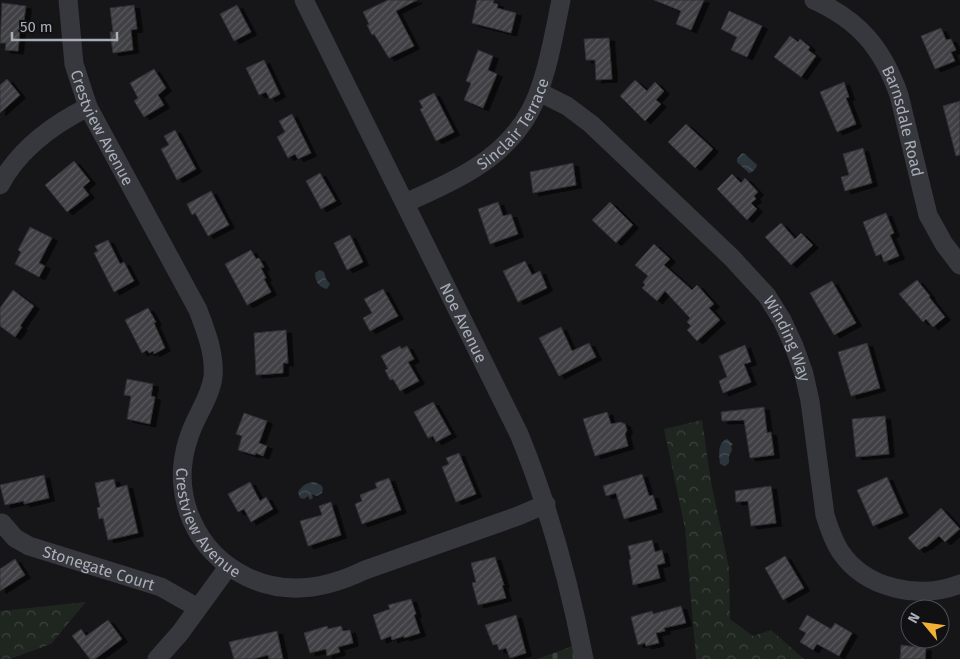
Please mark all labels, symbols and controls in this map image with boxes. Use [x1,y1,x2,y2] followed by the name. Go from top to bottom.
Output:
[12,10,118,42] scale bar
[20,18,53,36] text: 50 m
[878,63,927,178] street label: Barnsdale Road
[67,67,138,189] street label: Crestview Avenue
[473,76,553,174] street label: Sinclair Terrace
[436,280,491,366] street label: Noe Avenue
[759,292,814,383] street label: Winding Way
[172,467,244,582] street label: Crestview Avenue
[40,542,157,595] street label: Stonegate Court
[900,599,950,649] north arrow
[904,610,924,626] text: N

